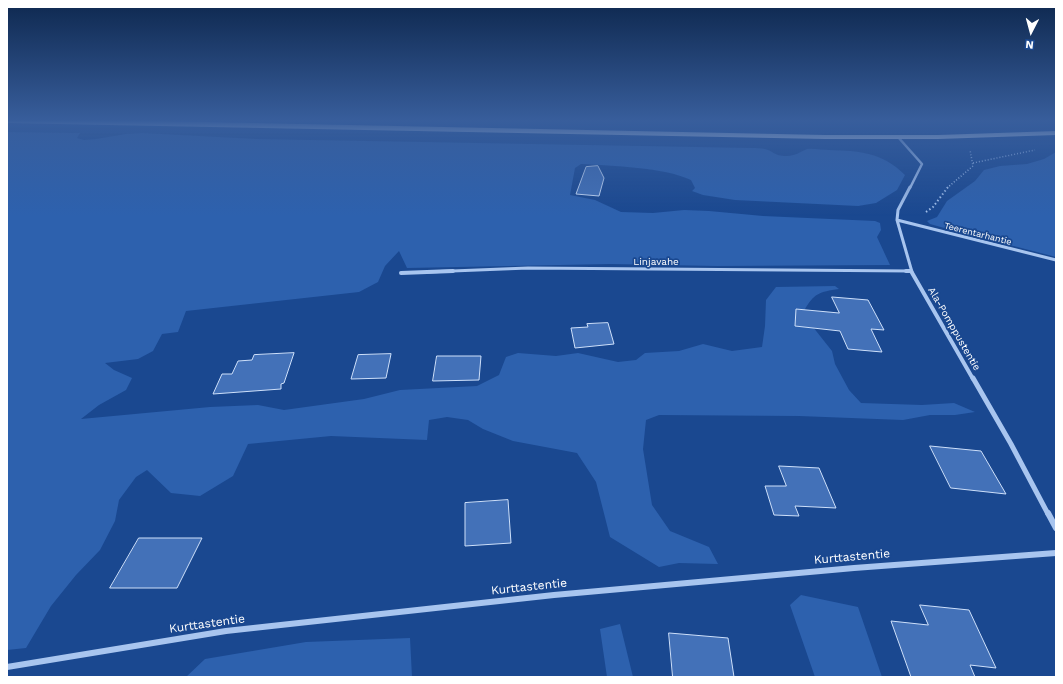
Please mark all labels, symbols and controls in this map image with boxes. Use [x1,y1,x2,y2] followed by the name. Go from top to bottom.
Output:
[1011,12,1051,52] north arrow
[1025,38,1034,51] text: N
[943,220,1013,248] street label: Teerentarhantie
[633,256,679,268] street label: Linjavahe
[925,285,983,373] street label: Ala-Pomppustentie
[813,546,891,568] street label: Kurttastentie
[490,576,568,598] street label: Kurttastentie
[168,612,246,636] street label: Kurttastentie

